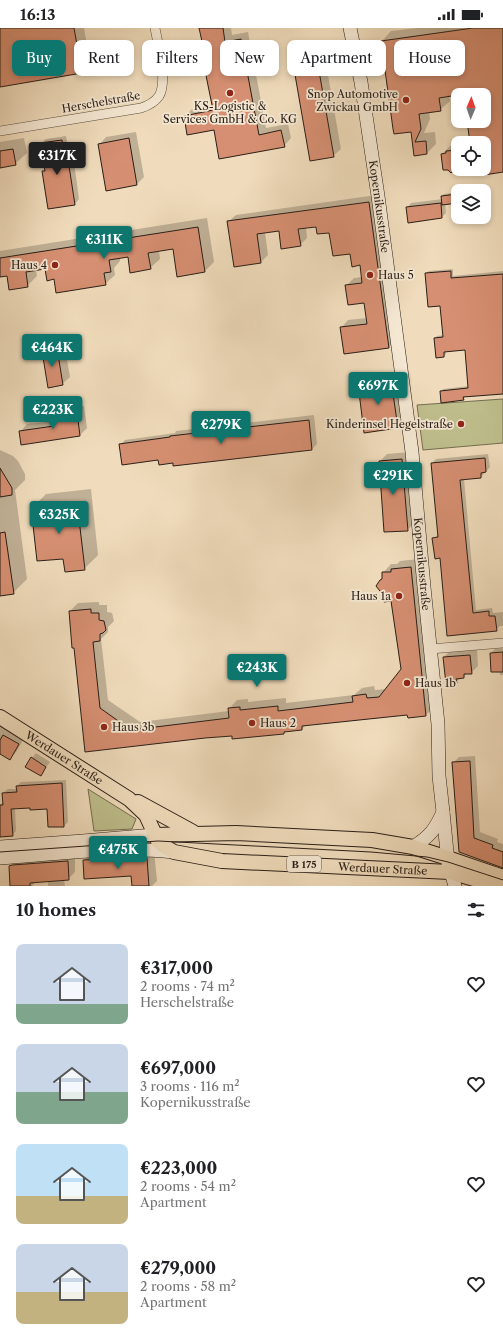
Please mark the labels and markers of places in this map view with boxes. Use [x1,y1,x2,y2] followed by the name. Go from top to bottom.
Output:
[307,87,398,114] place label: Snop Automotive Zwickau GmbH
[225,88,235,98] marker: KS-Logistic & Services GmbH & Co. KG
[401,95,411,105] marker: Snop Automotive Zwickau GmbH
[163,99,297,126] place label: KS-Logistic & Services GmbH & Co. KG
[29,142,85,176] pin: €317K
[76,226,132,260] pin: €311K
[11,258,47,272] place label: Haus 4
[50,260,60,270] marker: Haus 4
[378,268,414,282] place label: Haus 5
[365,270,375,280] marker: Haus 5
[24,334,80,368] pin: €464K
[350,372,406,406] pin: €697K
[25,396,81,430] pin: €223K
[193,411,249,445] pin: €279K
[326,417,453,431] place label: Kinderinsel Hegelstraße
[456,419,466,429] marker: Kinderinsel Hegelstraße
[365,462,421,496] pin: €291K
[31,501,87,535] pin: €325K
[351,589,391,603] place label: Haus 1a
[394,591,404,601] marker: Haus 1a
[229,654,285,688] pin: €243K
[415,676,456,690] place label: Haus 1b
[402,678,412,688] marker: Haus 1b
[260,716,296,730] place label: Haus 2
[247,718,257,728] marker: Haus 2
[112,720,155,734] place label: Haus 3b
[99,722,109,732] marker: Haus 3b
[90,836,146,870] pin: €475K

